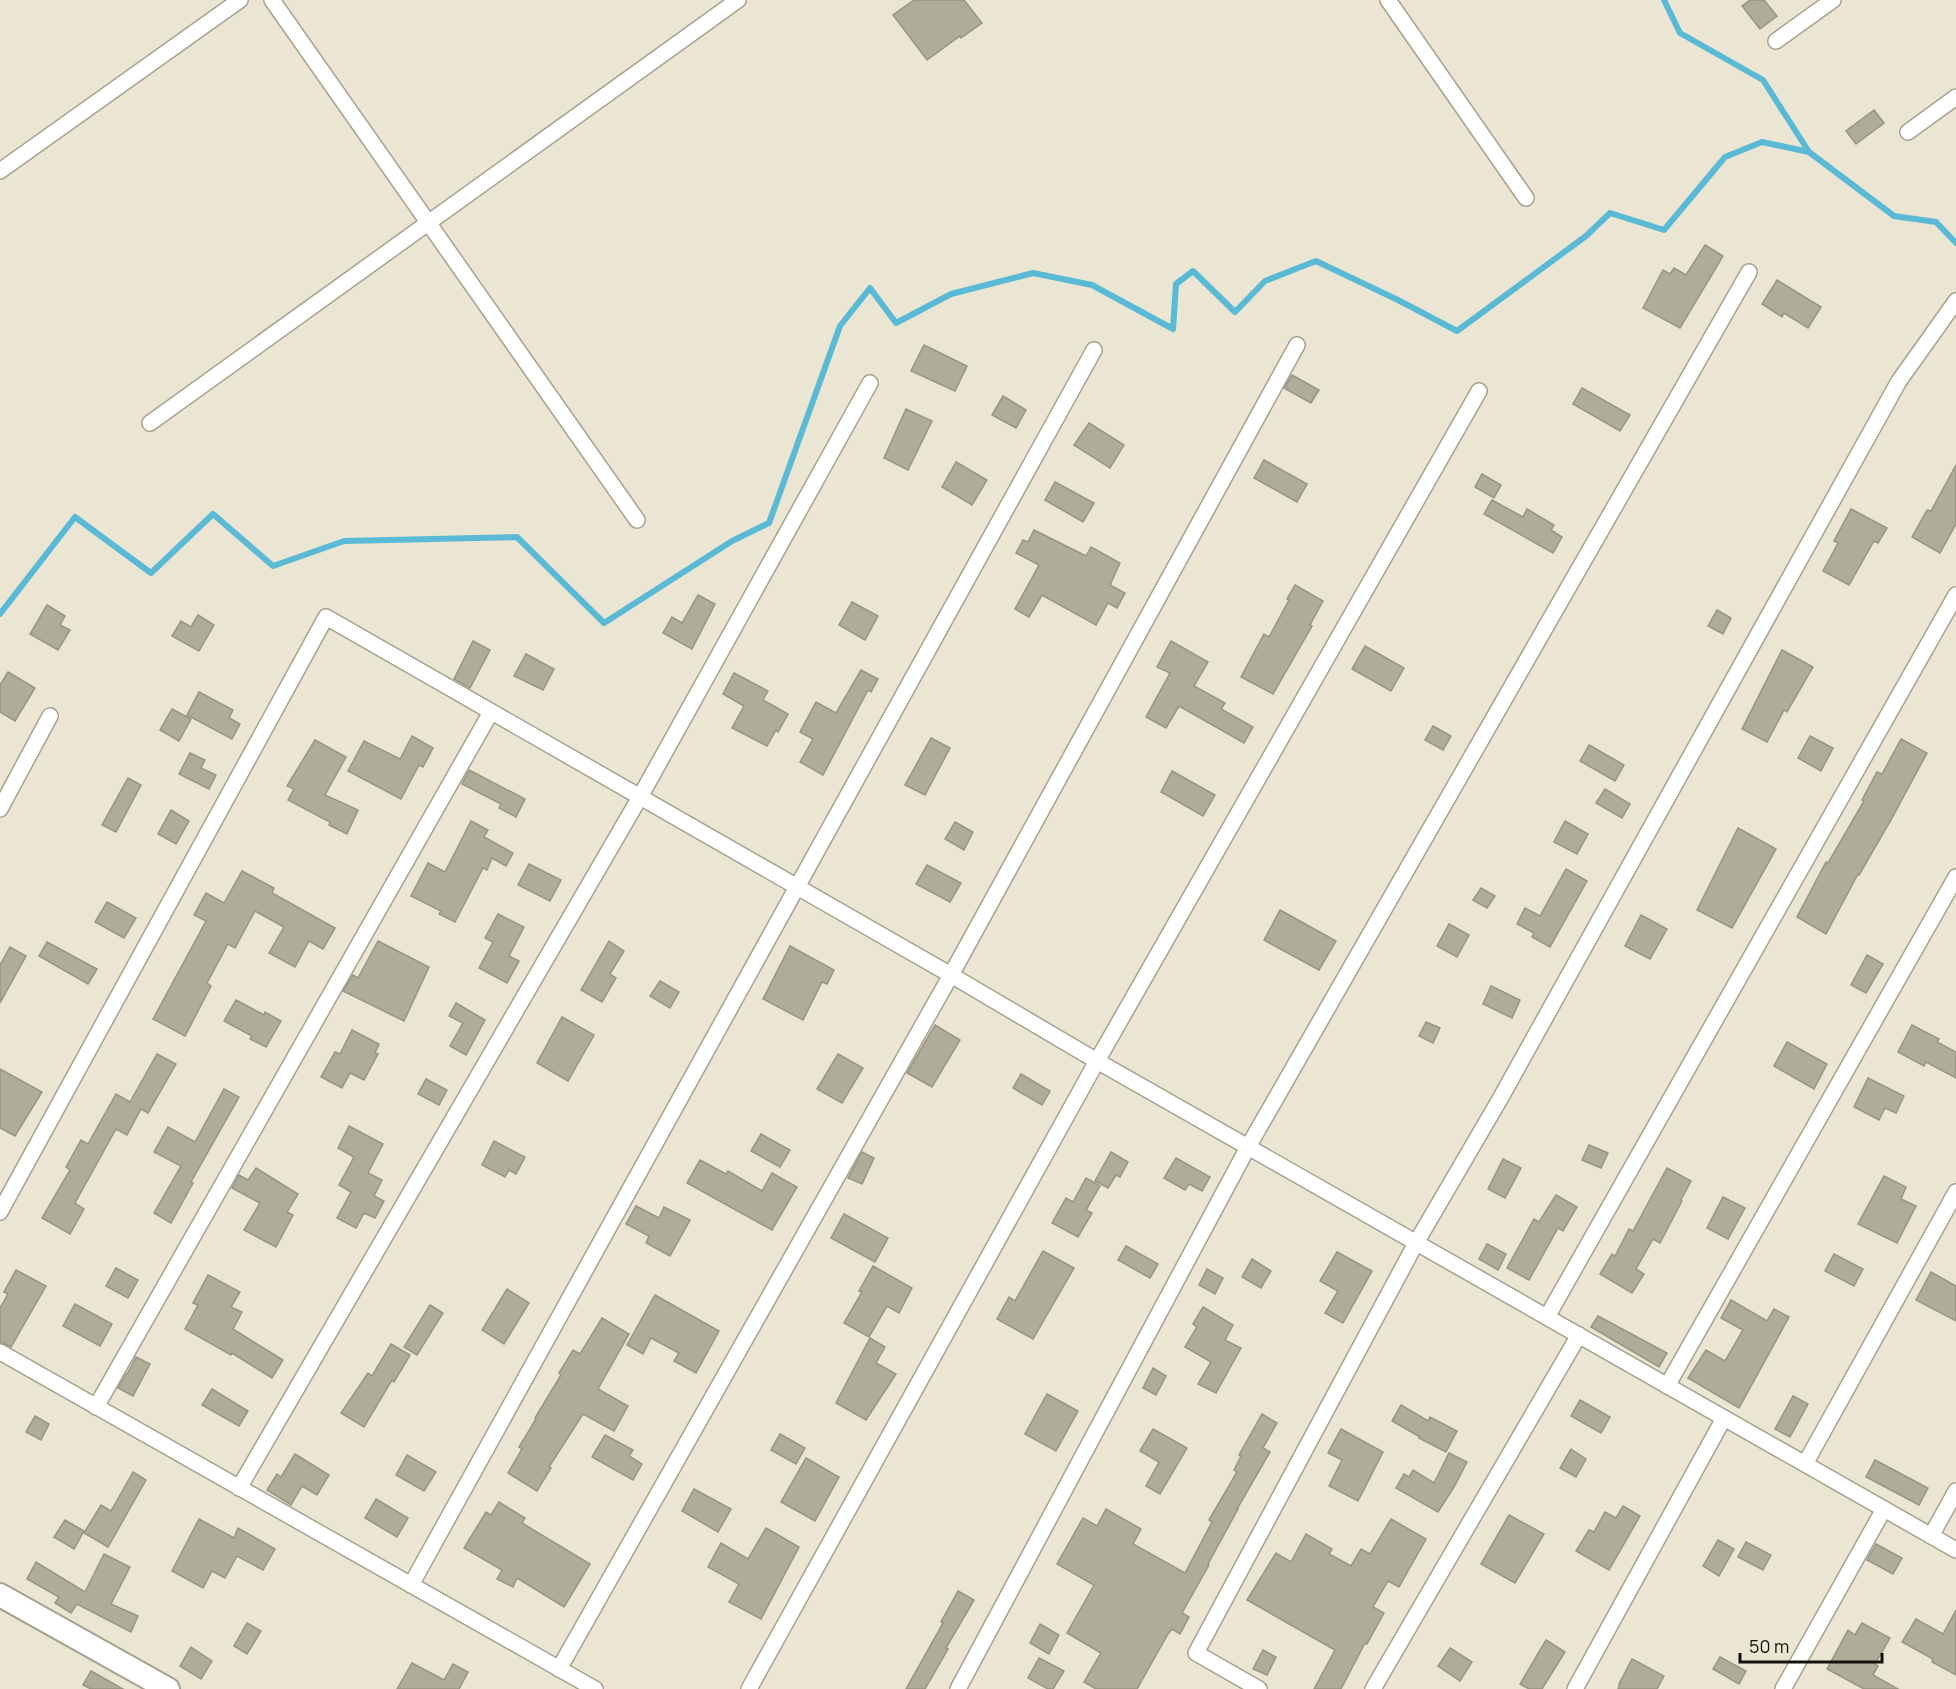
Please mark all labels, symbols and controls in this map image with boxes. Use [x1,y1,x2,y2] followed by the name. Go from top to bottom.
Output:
[1740,1626,1882,1664] scale bar
[1749,1634,1789,1658] text: 50 m

